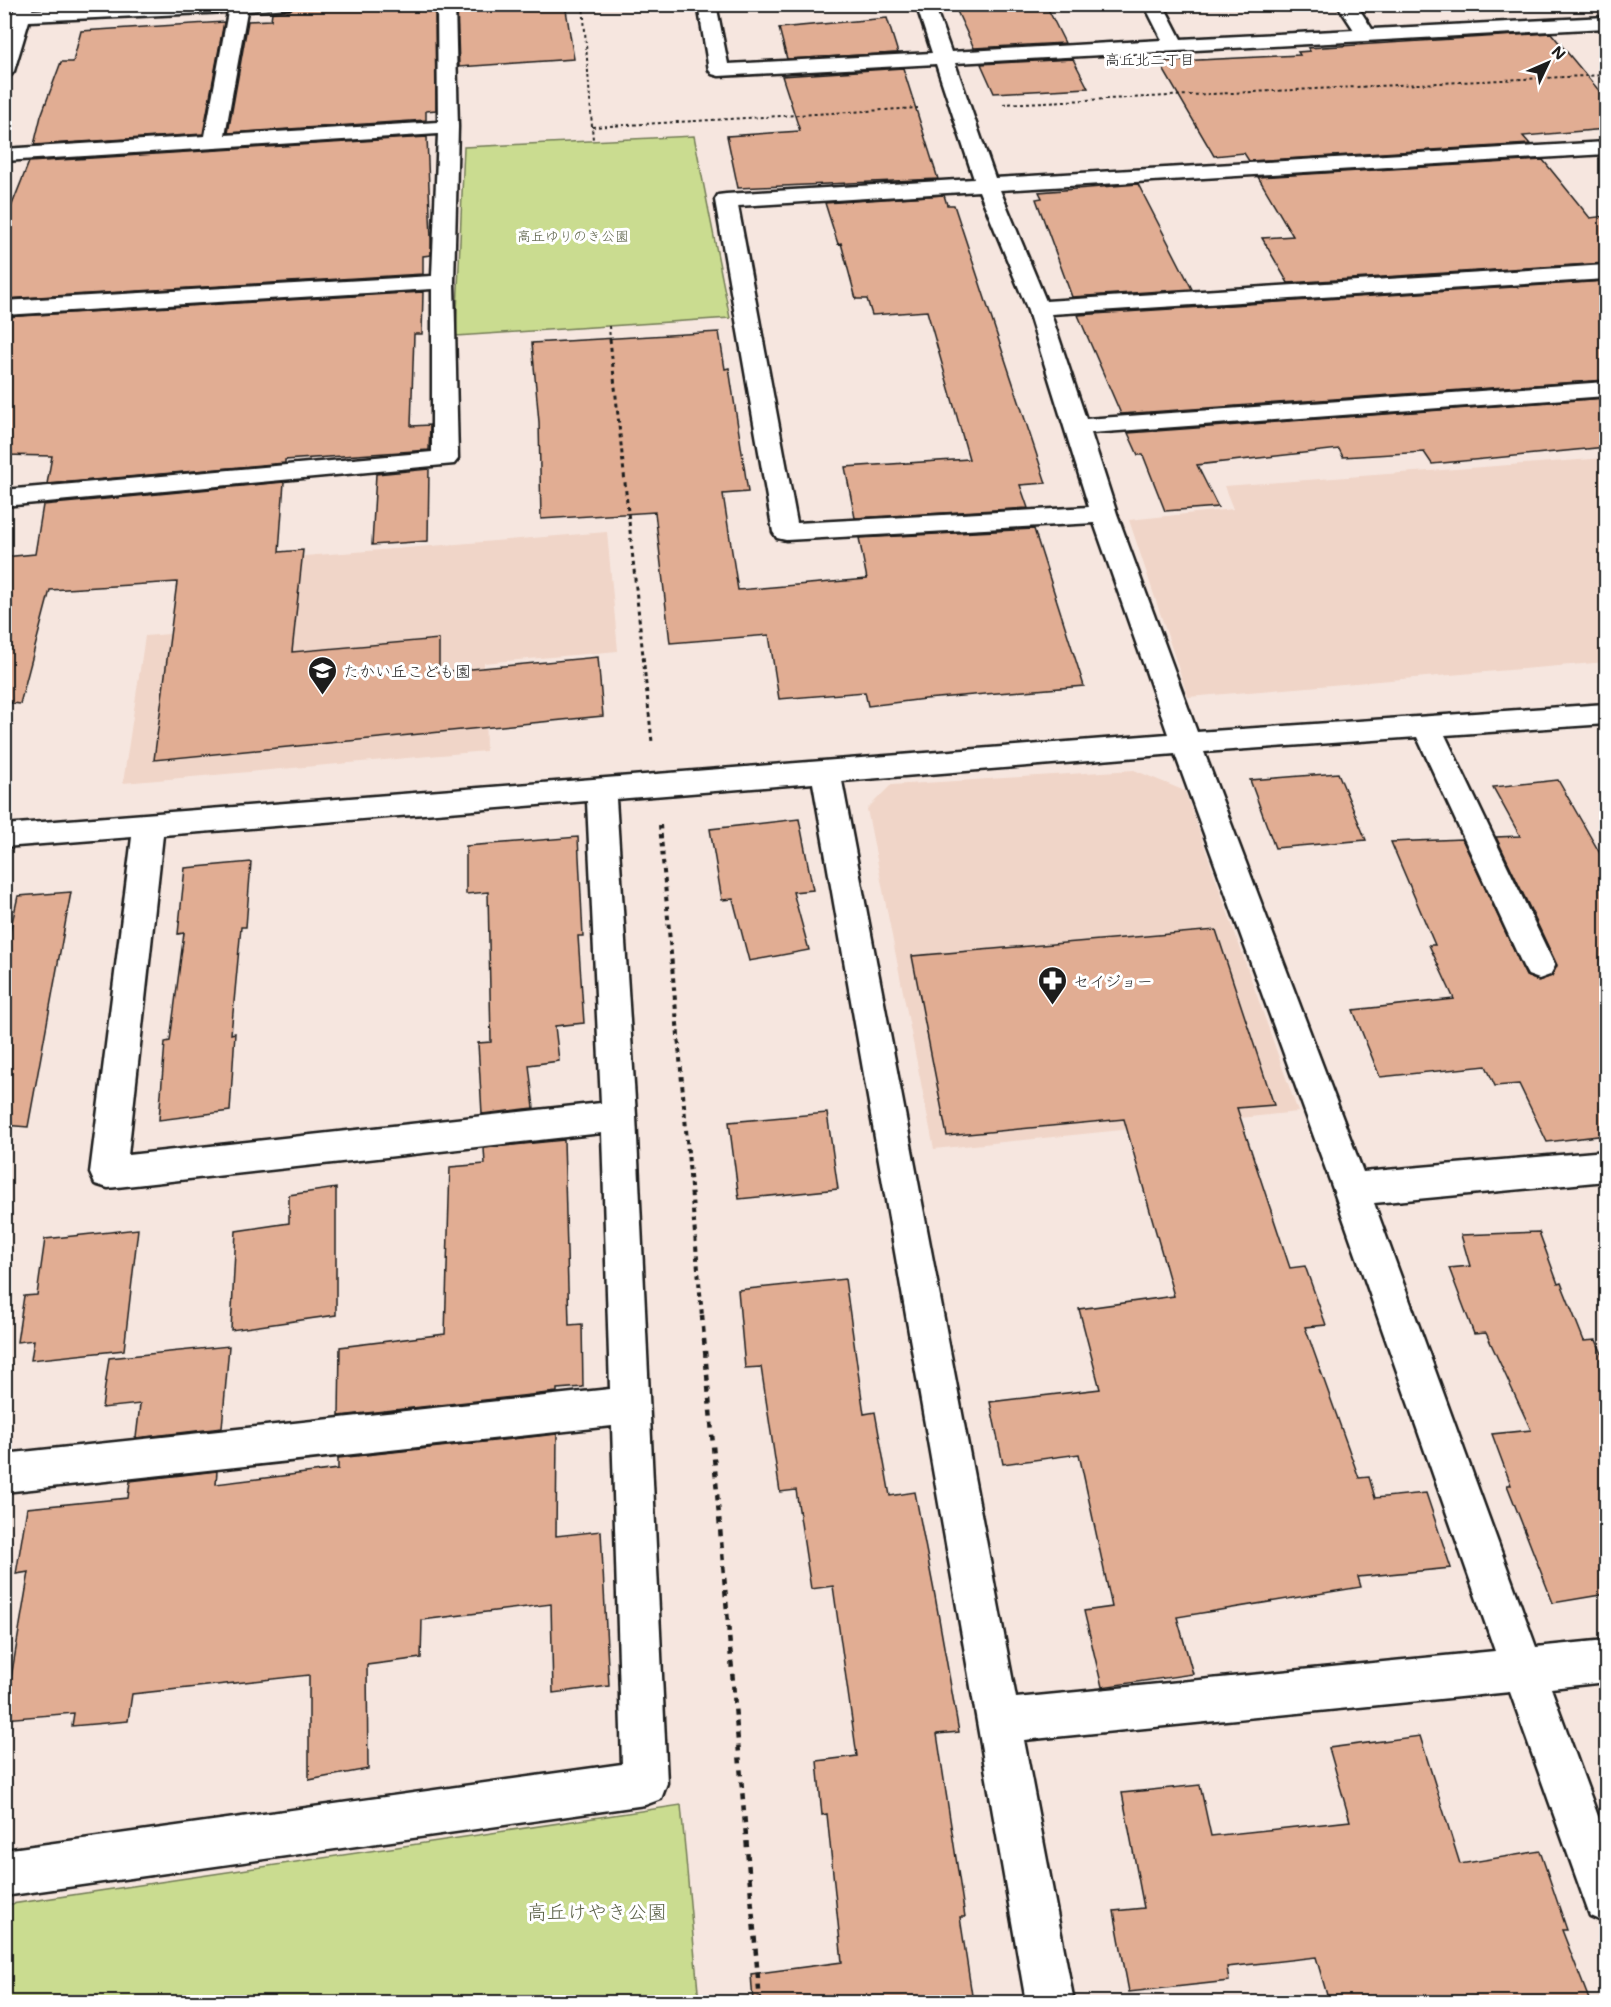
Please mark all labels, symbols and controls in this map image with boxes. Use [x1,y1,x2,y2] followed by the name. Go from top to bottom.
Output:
[1518,33,1578,93] north arrow
[1547,41,1571,64] text: N
[1105,49,1195,69] district label: 高丘北二丁目
[517,226,629,245] park label: 高丘ゆりのき公園
[306,654,338,696] school or university icon: たかい丘こども園
[343,660,471,681] place label: たかい丘こども園
[1036,964,1068,1006] pharmacy icon: セイジョー
[1073,970,1153,991] place label: セイジョー
[527,1898,667,1924] park label: 高丘けやき公園

